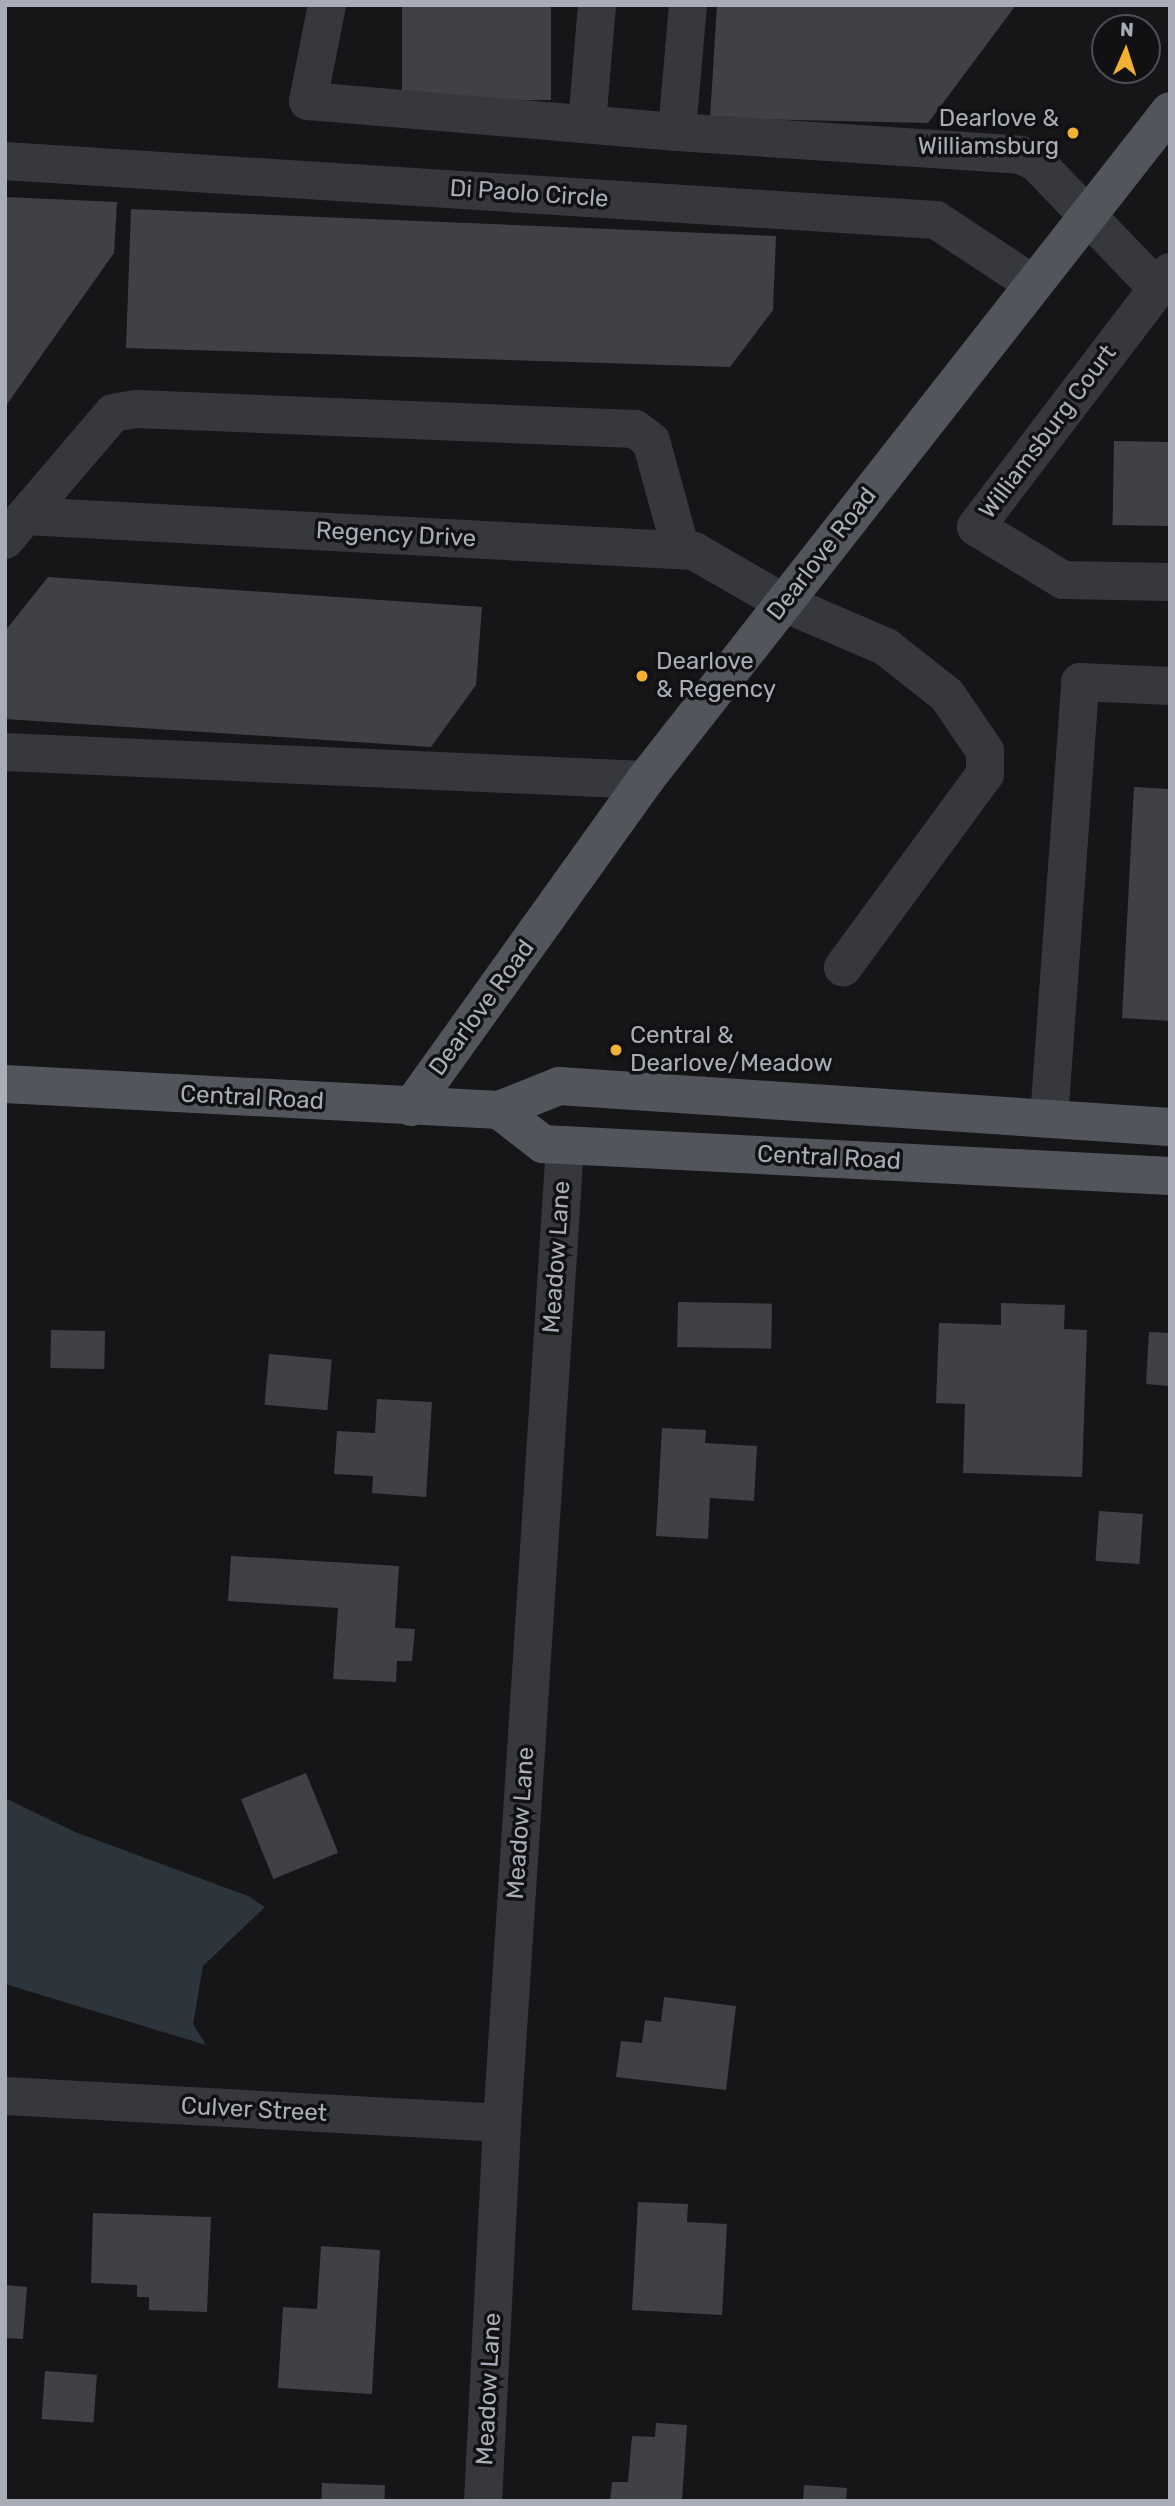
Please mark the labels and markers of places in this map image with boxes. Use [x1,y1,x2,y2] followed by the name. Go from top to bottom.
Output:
[918,105,1059,161] place label: Dearlove & Williamsburg
[1065,125,1081,141] marker: Dearlove & Williamsburg
[656,648,776,704] place label: Dearlove & Regency
[634,668,650,684] marker: Dearlove & Regency
[630,1022,833,1078] place label: Central & Dearlove/Meadow
[608,1042,624,1058] marker: Central & Dearlove/Meadow

